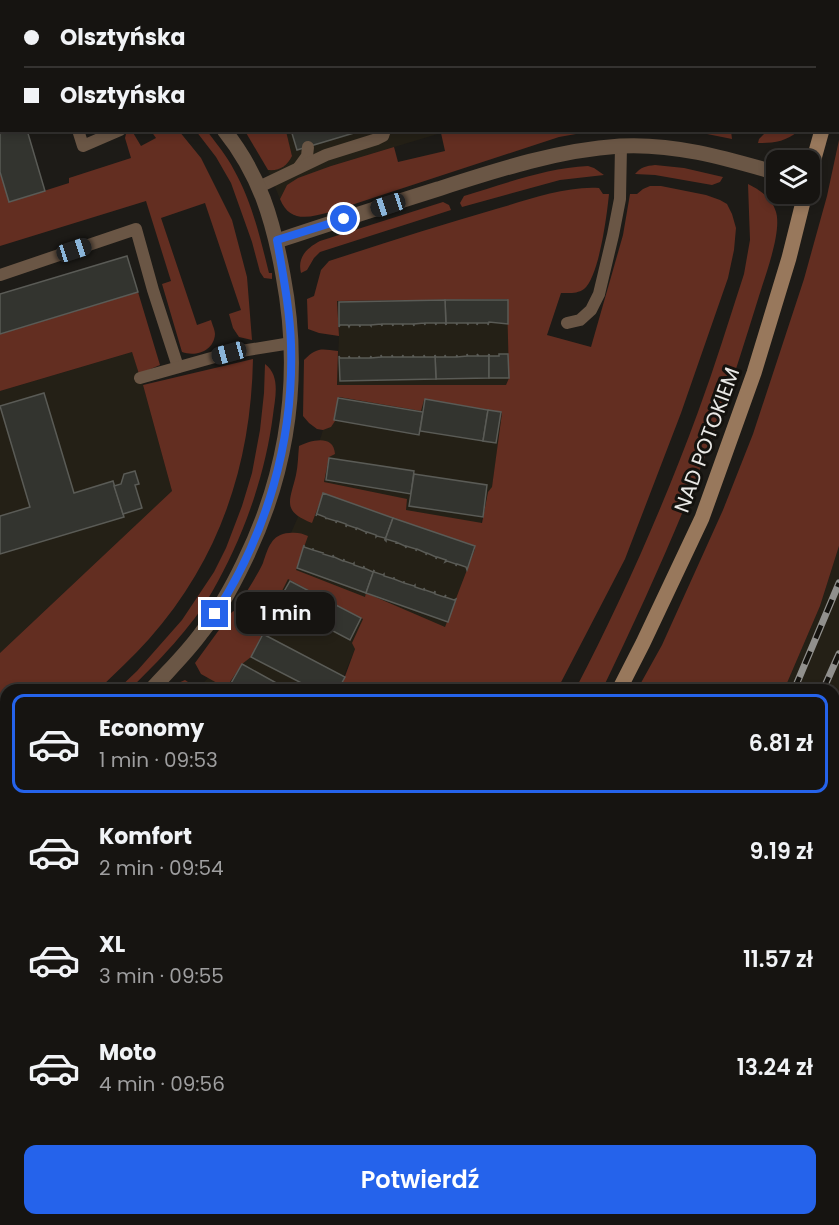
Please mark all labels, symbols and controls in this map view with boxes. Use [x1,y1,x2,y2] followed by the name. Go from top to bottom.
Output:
[60,22,185,53] text: Olsztyńska
[60,80,185,111] text: Olsztyńska
[766,150,820,204] map controls
[766,150,820,204] button: layers
[368,191,408,219] car
[330,205,357,232] route start
[54,236,94,264] car
[209,340,249,366] car
[667,363,746,516] street label: NAD POTOKIEM
[236,593,335,635] callout: 1 min
[260,599,311,627] text: 1 min
[201,600,228,627] route end
[99,713,204,744] text: Economy
[27,717,81,771] icon: car
[749,728,813,759] text: 6.81 zł
[99,746,218,774] text: 1 min · 09:53
[99,821,192,852] text: Komfort
[27,825,81,879] icon: car
[750,836,813,867] text: 9.19 zł
[99,854,224,882] text: 2 min · 09:54
[99,929,125,960] text: XL
[27,933,81,987] icon: car
[743,944,813,975] text: 11.57 zł
[99,962,224,990] text: 3 min · 09:55
[99,1037,156,1068] text: Moto
[27,1041,81,1095] icon: car
[737,1052,813,1083] text: 13.24 zł
[99,1070,225,1098] text: 4 min · 09:56
[24,1145,816,1214] button: Potwierdź

